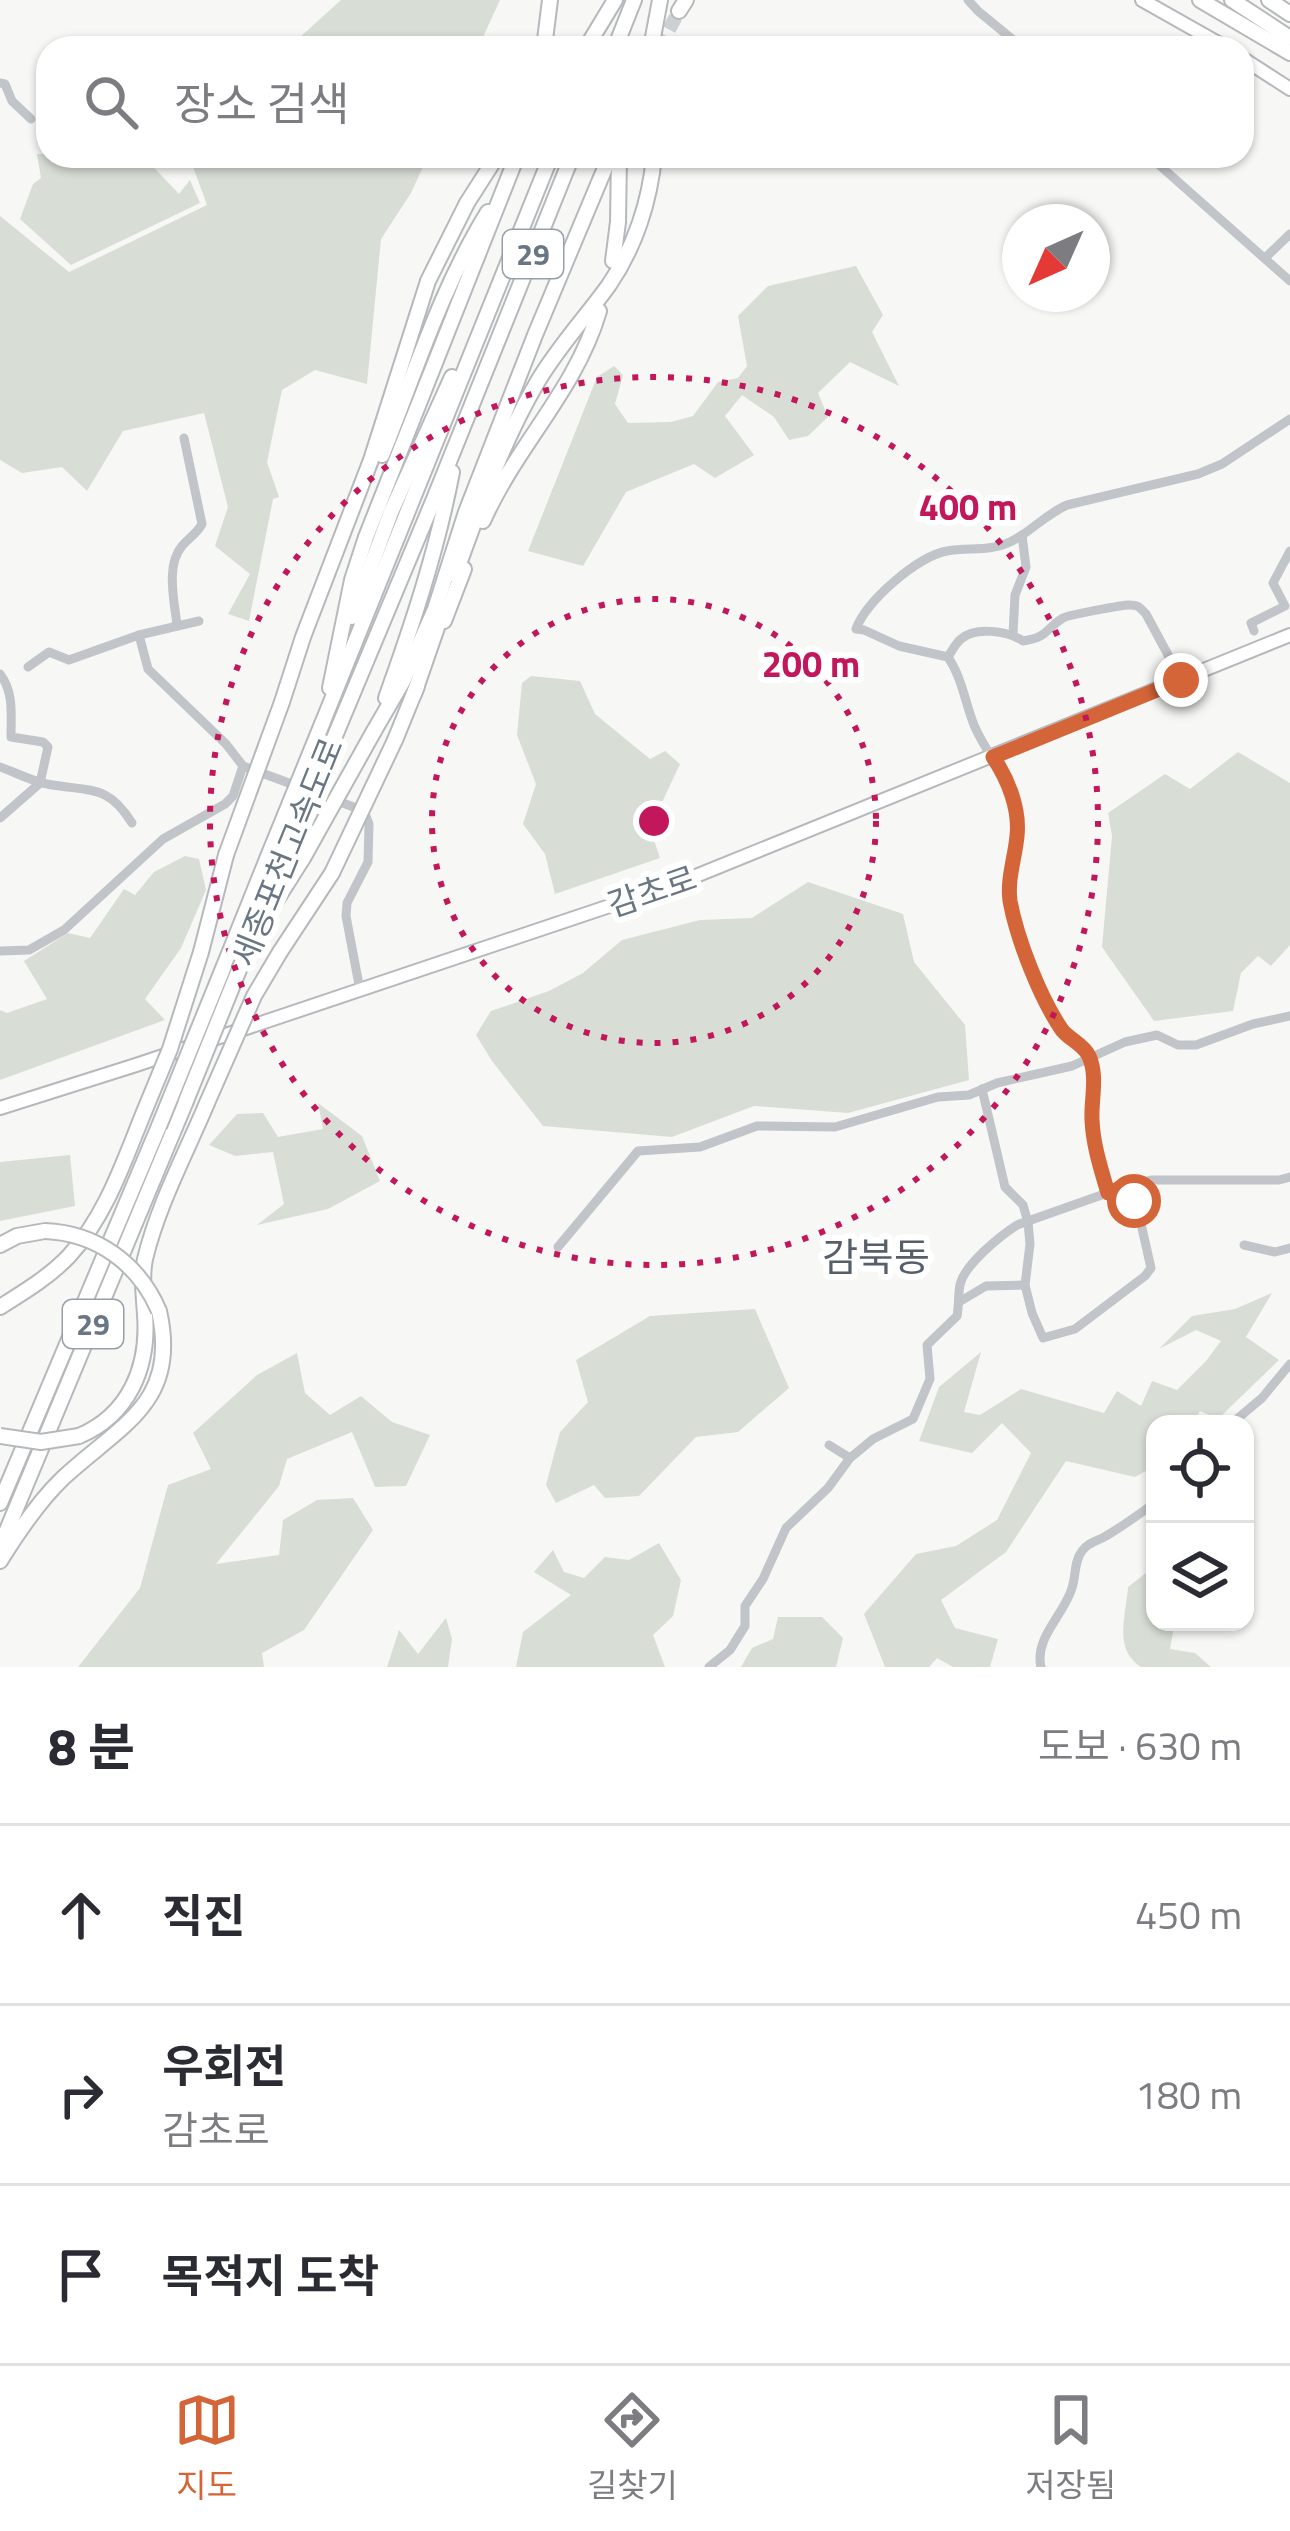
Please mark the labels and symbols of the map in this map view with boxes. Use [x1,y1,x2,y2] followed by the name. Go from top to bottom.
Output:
[1002,204,1110,312] north arrow
[503,230,563,278] road number: 29
[919,479,1017,534] text: 400 m
[762,636,860,691] text: 200 m
[1154,653,1208,707] route end
[218,730,356,974] street label: 세종포천고속도로
[633,800,675,842] centre of rings
[601,853,703,929] street label: 감초로
[1107,1174,1161,1228] route start
[822,1227,930,1286] district label: 감북동
[63,1300,123,1348] road number: 29

